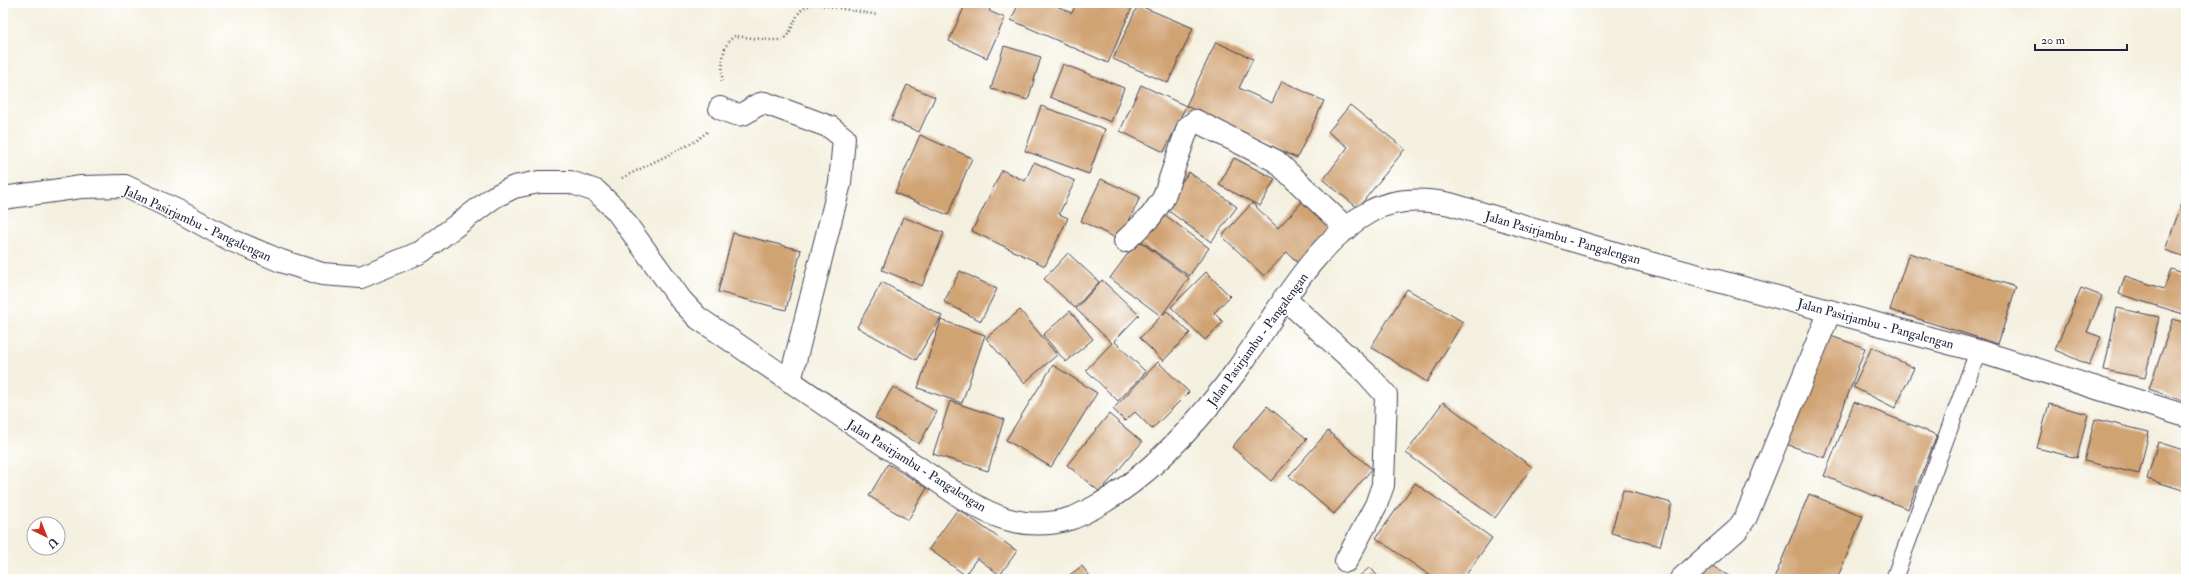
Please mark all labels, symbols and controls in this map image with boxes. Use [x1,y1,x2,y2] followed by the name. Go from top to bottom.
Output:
[2035,26,2127,52] scale bar
[2041,33,2066,48] text: 20 m
[120,182,274,265] street label: Jalan Pasirjambu - Pangalengan
[1482,208,1643,268] street label: Jalan Pasirjambu - Pangalengan
[1203,269,1312,410] street label: Jalan Pasirjambu - Pangalengan
[1795,295,1956,353] street label: Jalan Pasirjambu - Pangalengan
[843,416,989,515] street label: Jalan Pasirjambu - Pangalengan
[26,516,66,556] north arrow
[44,535,60,551] text: U

